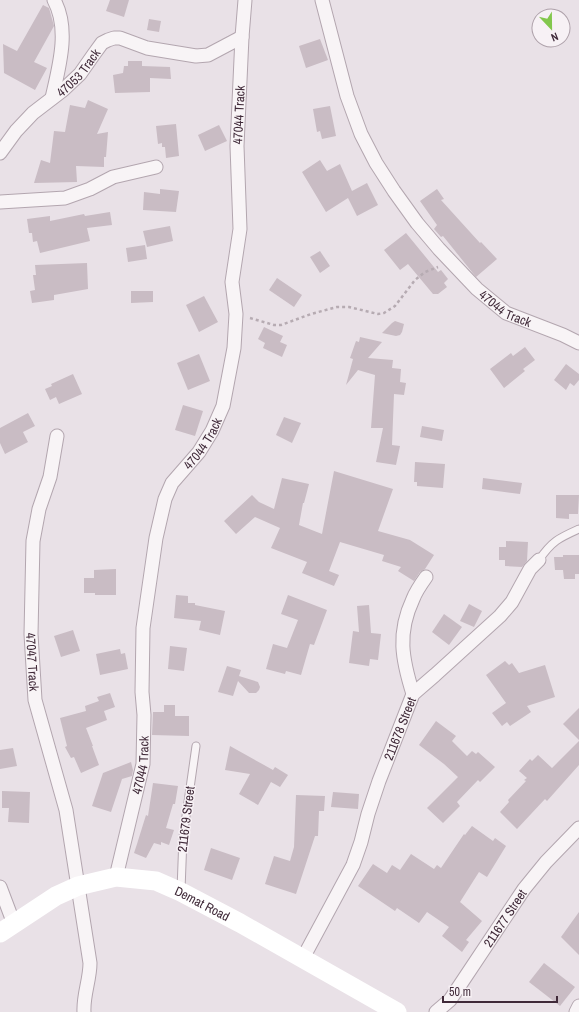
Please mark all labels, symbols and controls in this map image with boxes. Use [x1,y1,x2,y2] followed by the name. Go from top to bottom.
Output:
[531,8,571,48] north arrow
[549,30,560,45] text: N
[53,45,104,100] street label: 47053 Track
[229,84,248,145] street label: 47044 Track
[476,286,534,331] street label: 47044 Track
[179,414,226,473] street label: 47044 Track
[22,632,43,692] street label: 47047 Track
[380,694,420,762] street label: 211678 Street
[128,735,152,796] street label: 47044 Track
[174,785,198,853] street label: 211679 Street
[172,882,233,925] street label: Demat Road
[479,886,530,950] street label: 211677 Street
[443,978,557,1004] scale bar
[449,984,471,1000] text: 50 m

